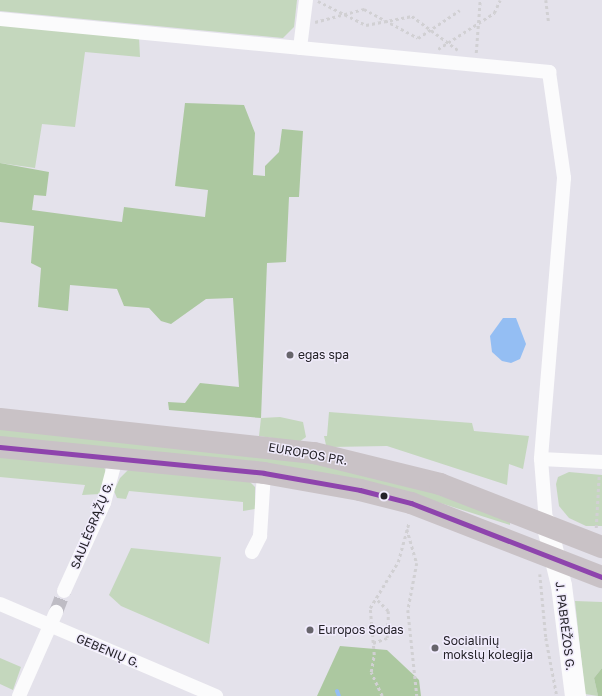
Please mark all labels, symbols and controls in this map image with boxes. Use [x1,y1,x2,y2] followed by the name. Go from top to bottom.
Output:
[298,348,349,362] place label: egas spa
[285,350,295,360] marker: egas spa
[267,440,349,468] street label: EUROPOS PR.
[68,479,116,571] street label: SAULĖGRĄŽŲ G.
[379,491,389,501] unlabelled marker
[552,581,578,671] street label: J. PABRĖŽOS G.
[318,623,404,637] place label: Europos Sodas
[305,625,315,635] marker: Europos Sodas
[74,631,142,671] street label: GEBENIŲ G.
[443,634,533,662] place label: Socialinių mokslų kolegija
[430,643,440,653] marker: Socialinių mokslų kolegija

